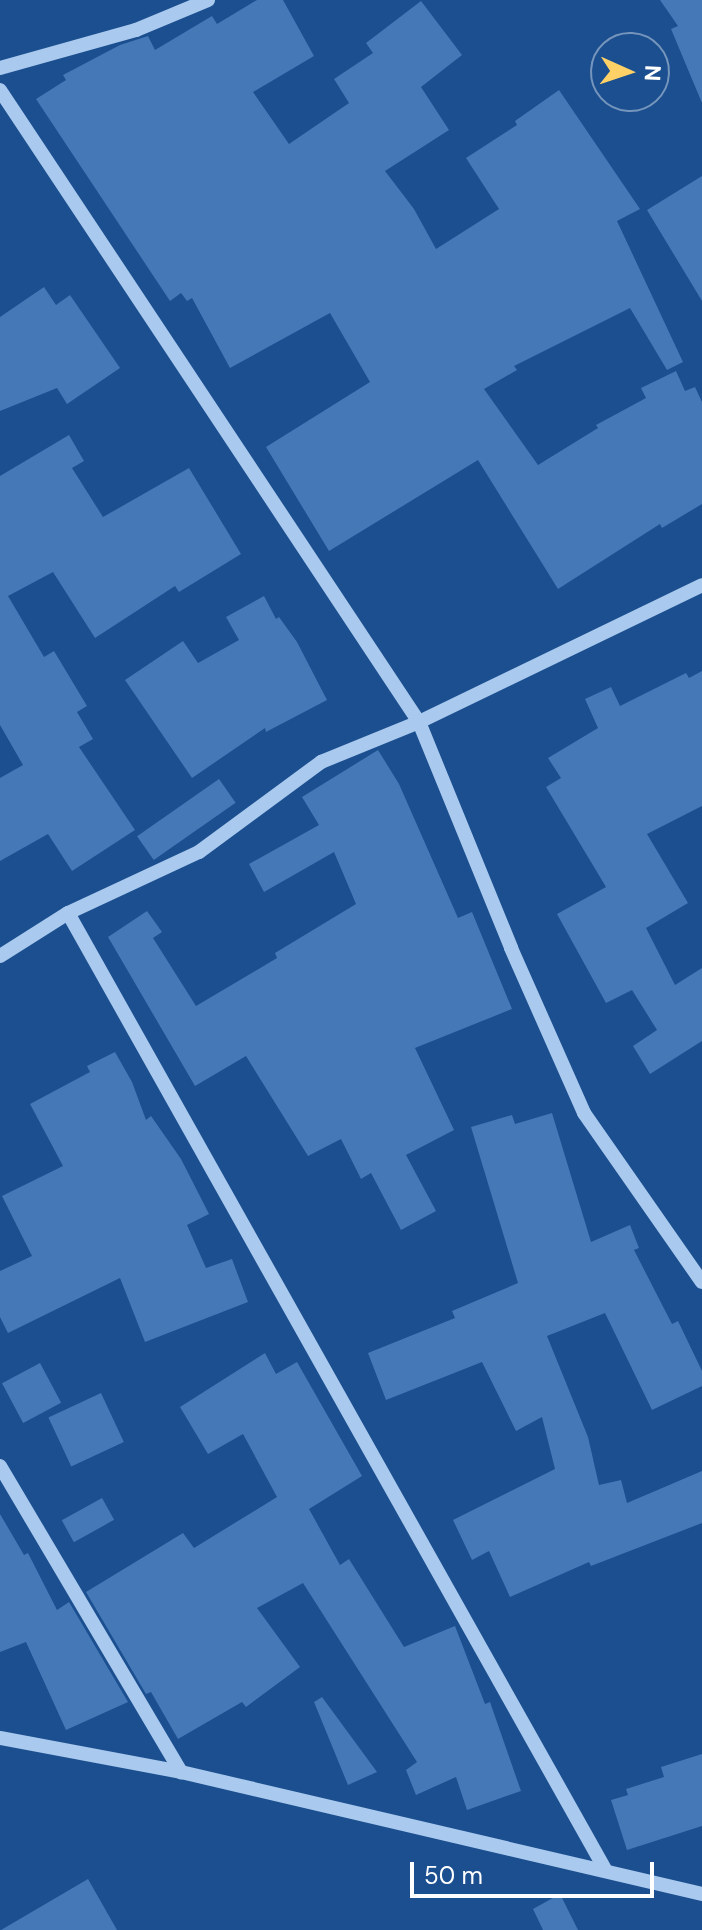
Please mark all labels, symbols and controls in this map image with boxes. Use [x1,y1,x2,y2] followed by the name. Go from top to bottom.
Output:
[590,32,670,112] north arrow
[638,64,667,82] text: N
[414,1846,658,1896] scale bar
[424,1860,483,1891] text: 50 m

